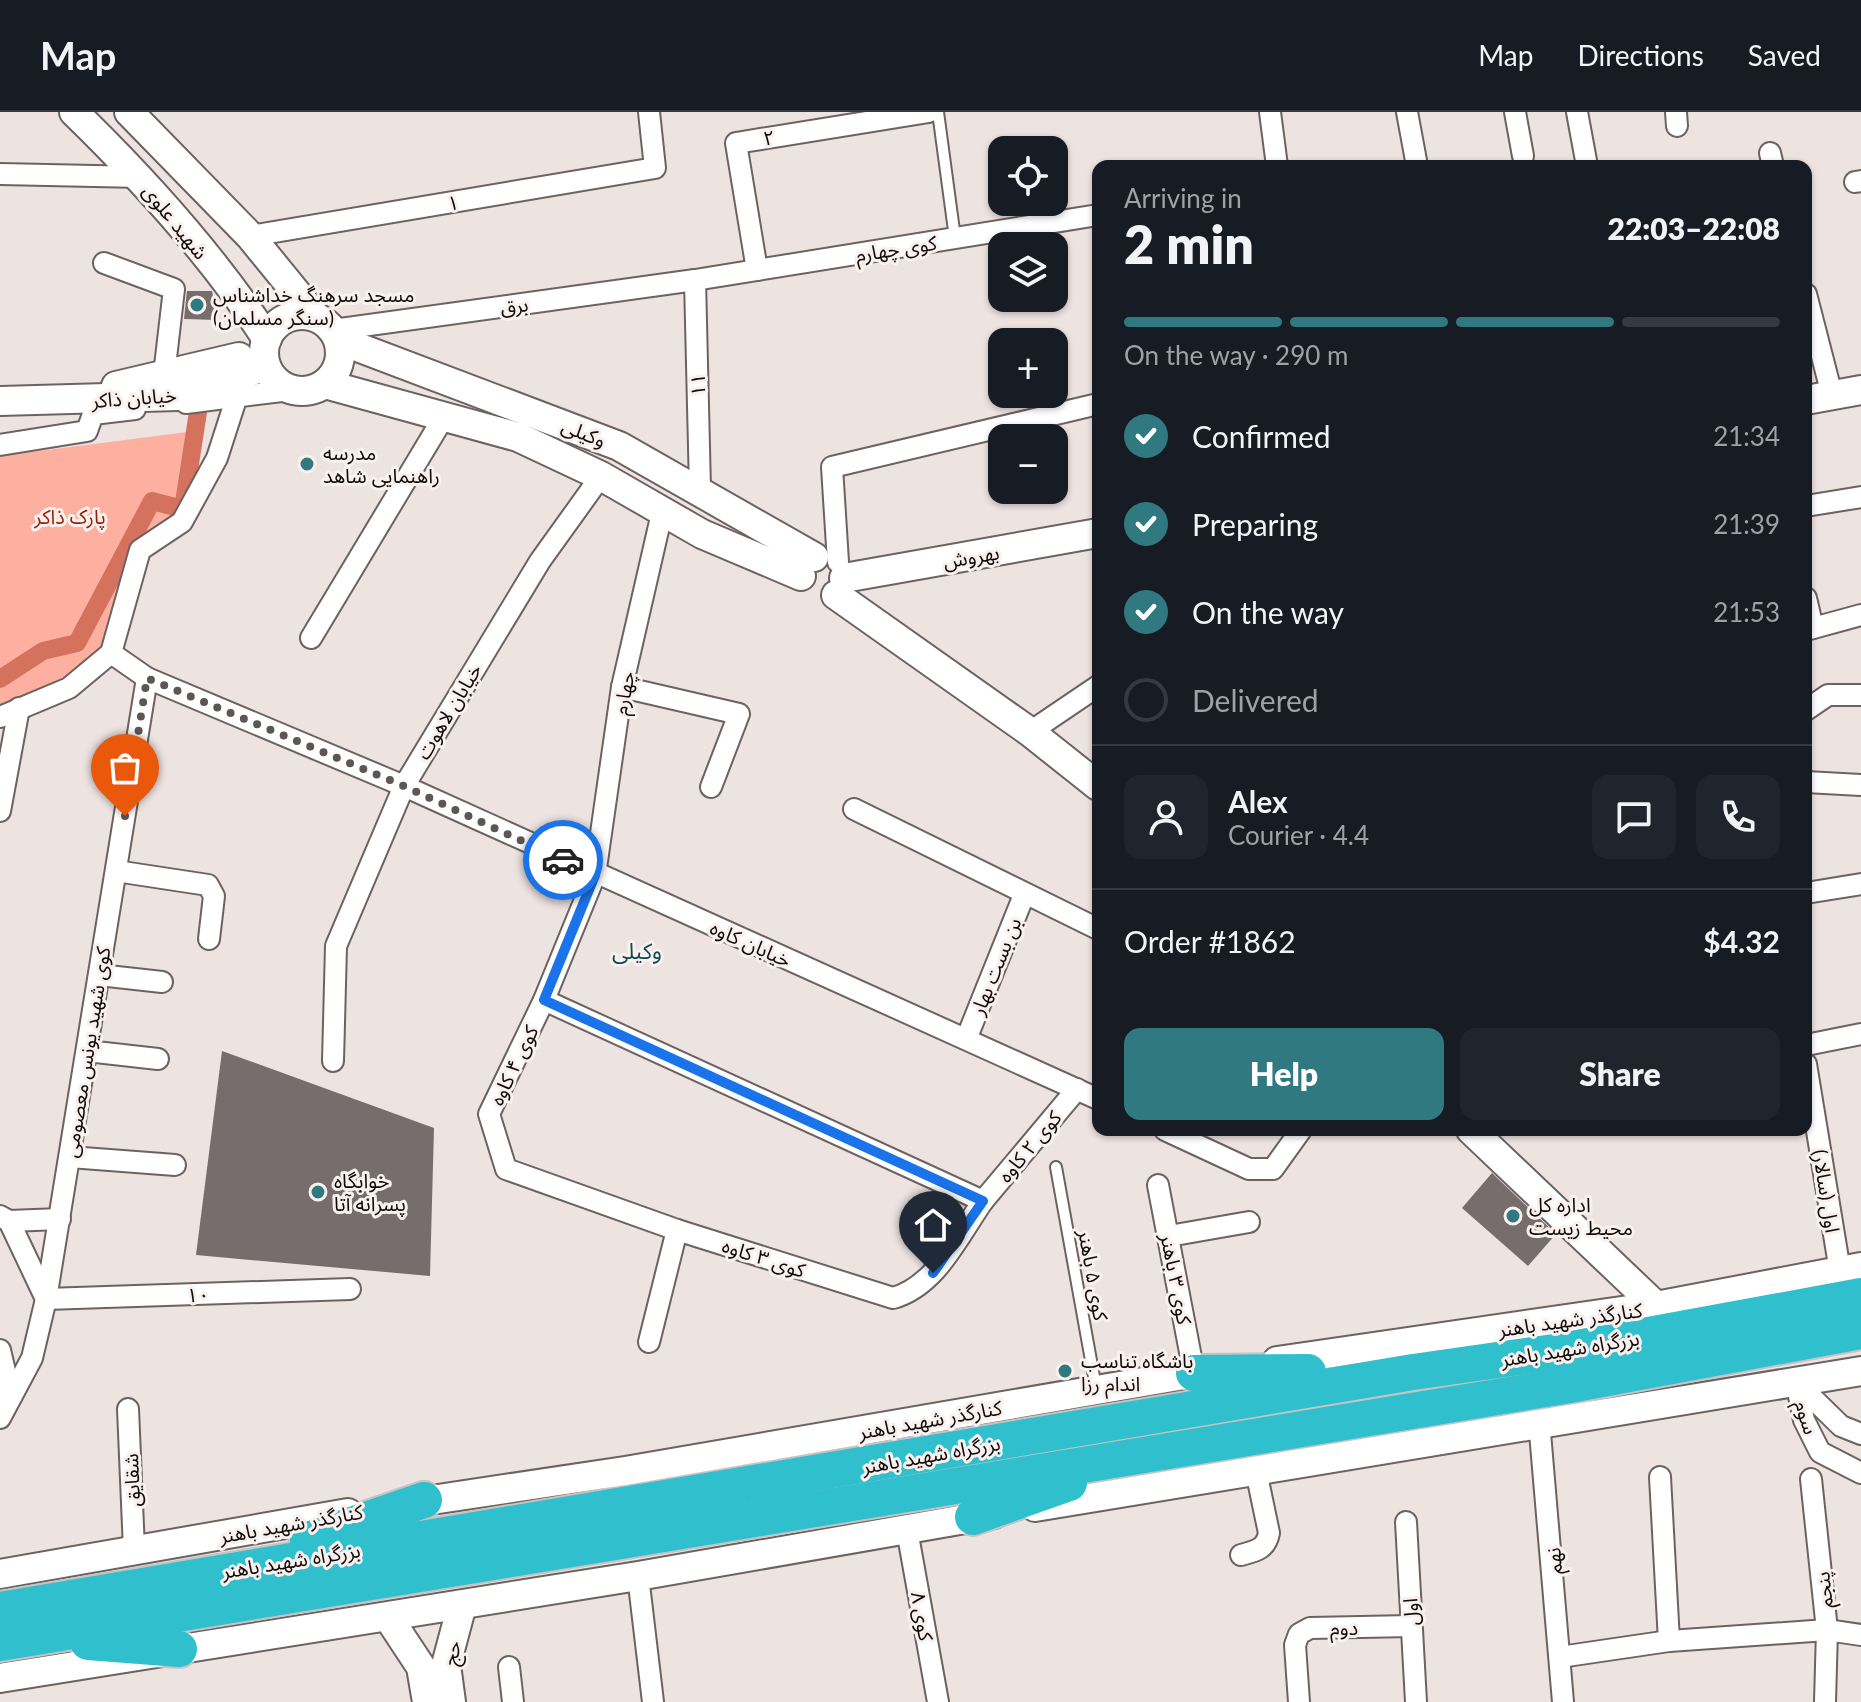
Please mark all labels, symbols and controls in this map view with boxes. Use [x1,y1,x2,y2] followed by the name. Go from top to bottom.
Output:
[40,32,116,78] text: Map
[1478,38,1533,72] text: Map
[1577,38,1704,72] text: Directions
[1748,38,1821,72] text: Saved
[761,124,777,150] street label: ۲
[988,136,1068,504] map controls
[988,136,1068,216] button: locate
[138,179,214,264] street label: شهید علوی
[1124,182,1242,214] text: Arriving in
[445,189,461,215] street label: ۱
[1607,210,1780,246] text: 22:03–22:08
[1124,213,1254,275] text: 2 min
[854,230,940,270] street label: کوی چهارم
[988,232,1068,312] button: layers
[213,282,414,330] place label: مسجد سرهنگ خداشناس (سنگر مسلمان)
[498,291,530,320] street label: برق
[188,296,206,314] marker: مسجد سرهنگ خداشناس (سنگر مسلمان)
[988,328,1068,408] button: +
[1124,339,1348,371] text: On the way · 290 m
[685,373,709,397] street label: ۱۱
[89,382,178,413] street label: خیابان ذاکر
[558,413,609,452] street label: وکیلی
[1124,414,1168,458] icon: check
[1192,418,1331,454] text: Confirmed
[1713,420,1780,452] text: 21:34
[988,424,1068,504] button: −
[323,440,440,488] place label: مدرسه راهنمایی شاهد
[298,455,316,473] marker: مدرسه راهنمایی شاهد
[1124,502,1168,546] icon: check
[33,504,106,530] park label: پارک ذاکر
[1192,506,1318,542] text: Preparing
[1713,508,1780,540] text: 21:39
[941,539,1001,574] street label: بهروش
[1124,590,1168,634] icon: check
[1192,594,1344,630] text: On the way
[1713,596,1780,628] text: 21:53
[410,659,487,764] street label: خیابان لاهوت
[607,669,643,717] street label: چهارم
[1192,682,1319,718] text: Delivered
[91,734,159,816] pin
[103,746,147,790] icon: bag
[1124,775,1208,859] button: person
[1592,775,1676,859] button: chat
[1696,775,1780,859] button: phone
[1228,783,1288,819] text: Alex
[1228,819,1369,851] text: Courier · 4.4
[523,820,603,900] courier
[541,838,585,882] icon: car
[964,914,1026,1020] street label: بن بست بهار
[706,915,795,972] street label: خیابان کاوه
[1124,923,1296,959] text: Order #1862
[1703,923,1780,959] text: $4.32
[612,937,662,964] district label: وکیلی
[57,944,116,1159] street label: کوی شهید یونس معصومی
[483,1021,544,1109] street label: کوی ۴ کاوه
[1124,1028,1444,1120] button: Help
[1460,1028,1780,1120] button: Share
[992,1105,1067,1187] street label: کوی ۲ کاوه
[1808,1148,1845,1234] street label: اول (سالار)
[334,1168,406,1217] place label: خوابگاه پسرانه آتا
[309,1183,327,1201] marker: خوابگاه پسرانه آتا
[899,1191,967,1273] pin
[1529,1192,1633,1240] place label: اداره کل محیط زیست
[911,1203,955,1247] icon: home
[1504,1207,1522,1225] marker: اداره کل محیط زیست
[1073,1227,1114,1323] street label: کوی ۵ باهنر
[1155,1231,1198,1327] street label: کوی ۳ باهنر
[719,1232,809,1283] street label: کوی ۳ کاوه
[186,1282,210,1306] street label: ۱۰
[1495,1297,1644,1342] street label: کنارگذر شهید باهنر
[1498,1325,1641,1372] street label: بزرگراه شهید باهنر
[1081,1348,1193,1399] place label: باشگاه تناسب اندام رزا
[1056,1362,1074,1380] marker: باشگاه تناسب اندام رزا
[855,1394,1005,1445] street label: کنارگذر شهید باهنر
[1786,1397,1824,1438] street label: سوم
[859,1430,1002,1479] street label: بزرگراه شهید باهنر
[118,1453,146,1507] street label: شقایق
[216,1498,366,1549] street label: کنارگذر شهید باهنر
[219,1537,362,1584] street label: بزرگراه شهید باهنر
[1540,1547,1570,1575] street label: نهم
[1809,1570,1841,1610] street label: پنجم
[906,1590,939,1643] street label: کوی ۸
[1397,1598,1424,1626] street label: اول
[1330,1615,1358,1643] street label: دوم
[437,1639,469,1668] street label: حج

